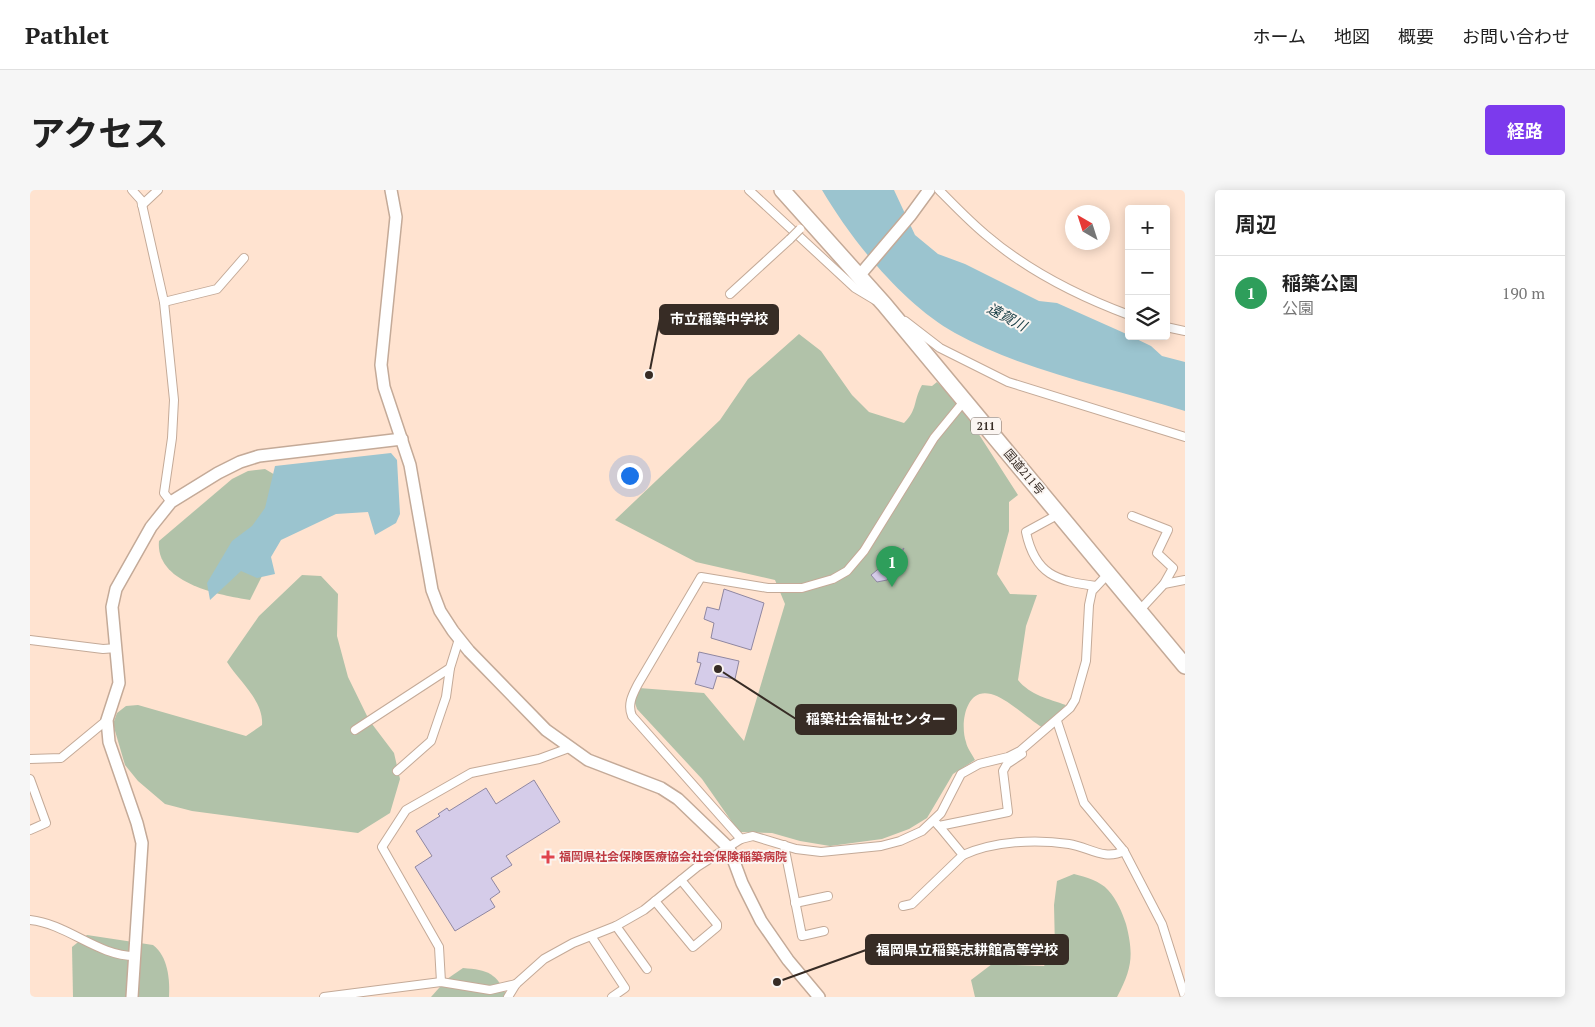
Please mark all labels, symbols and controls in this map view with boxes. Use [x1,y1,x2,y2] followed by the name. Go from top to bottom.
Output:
[25,19,109,51] text: Pathlet
[1253,24,1306,48] text: ホーム
[1334,24,1370,48] text: 地図
[1398,24,1434,48] text: 概要
[1462,24,1570,48] text: お問い合わせ
[1485,105,1565,155] button: 経路
[30,110,168,156] text: アクセス
[1065,205,1110,250] north arrow
[1125,205,1170,340] map controls
[1125,205,1170,250] button: +
[1235,210,1277,238] text: 周辺
[1125,250,1170,295] button: −
[1282,270,1358,295] text: 稲築公園
[1246,282,1256,304] text: 1
[1502,282,1545,304] text: 190 m
[1125,295,1170,340] button: layers
[1282,297,1314,319] text: 公園
[984,298,1032,336] water label: 遠賀川
[660,305,778,334] callout: 市立稲築中学校
[670,309,768,328] text: 市立稲築中学校
[971,418,1001,435] road number: 211
[1001,446,1048,498] street label: 国道211号
[617,463,643,489] your location
[876,546,908,587] pin: 1
[796,705,956,734] callout: 稲築社会福祉センター
[806,709,946,728] text: 稲築社会福祉センター
[559,849,787,864] place label: 福岡県社会保険医療協会社会保険稲築病院
[541,850,555,864] marker: 福岡県社会保険医療協会社会保険稲築病院
[866,935,1068,964] callout: 福岡県立稲築志耕館高等学校
[876,940,1058,959] text: 福岡県立稲築志耕館高等学校

